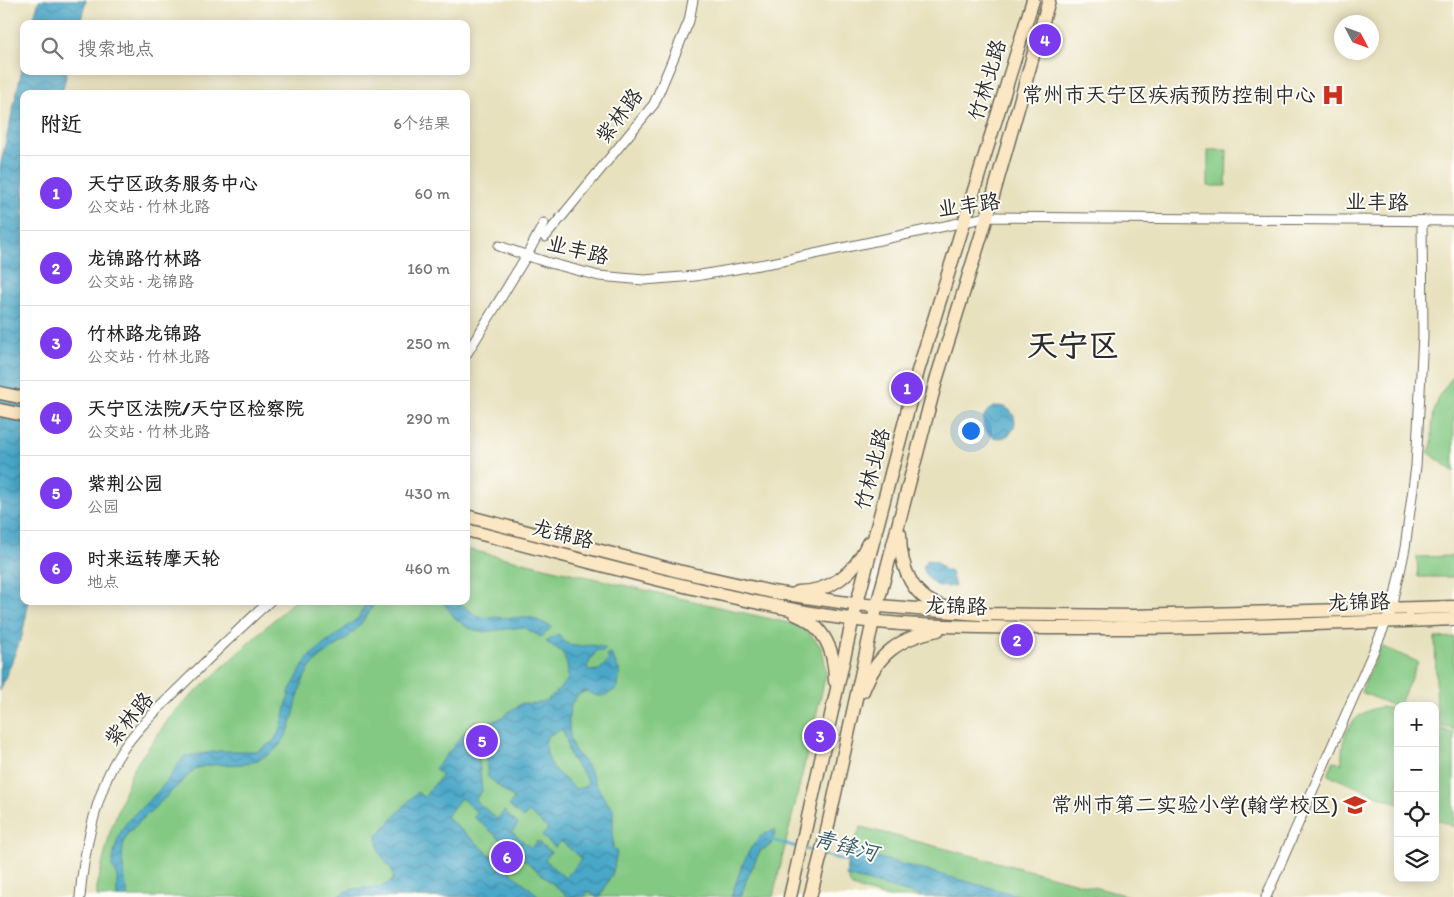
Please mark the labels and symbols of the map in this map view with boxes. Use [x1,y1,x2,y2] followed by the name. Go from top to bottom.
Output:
[1334,15,1379,60] north arrow
[1029,21,1061,59] pin: 4
[962,36,1011,124] street label: 竹林北路
[1022,82,1316,107] place label: 常州市天宁区疾病预防控制中心
[1320,82,1346,108] hospital icon: 常州市天宁区疾病预防控制中心
[590,83,648,148] street label: 紫林路
[936,188,1002,221] street label: 业丰路
[1345,188,1409,215] street label: 业丰路
[545,230,612,269] street label: 业丰路
[1027,327,1120,364] district label: 天宁区
[891,369,923,407] pin: 1
[958,418,984,444] your location
[849,425,894,513] street label: 竹林北路
[530,514,597,553] street label: 龙锦路
[1327,588,1391,615] street label: 龙锦路
[924,592,988,619] street label: 龙锦路
[1001,621,1033,659] pin: 2
[99,687,158,751] street label: 紫林路
[804,717,836,755] pin: 3
[466,722,498,760] pin: 5
[1051,792,1338,817] place label: 常州市第二实验小学(翰学校区)
[1342,792,1368,818] school or university icon: 常州市第二实验小学(翰学校区)
[810,824,884,868] water label: 青锋河
[491,838,523,876] pin: 6

